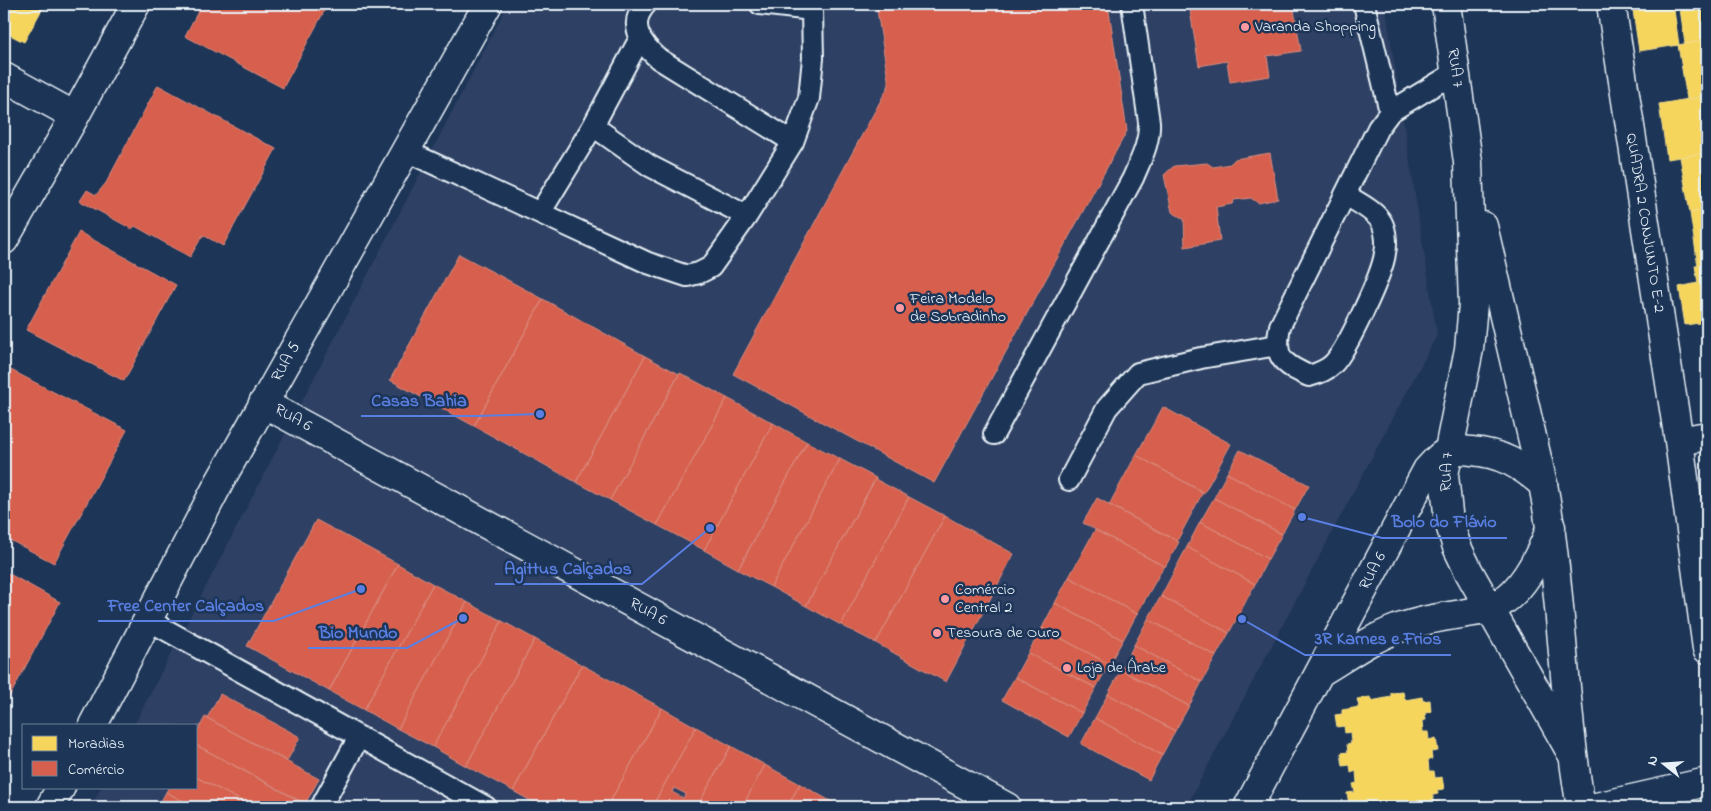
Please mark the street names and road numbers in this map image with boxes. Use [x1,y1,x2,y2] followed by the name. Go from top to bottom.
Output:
[1440,47,1470,90] street label: RUA 7
[1619,132,1671,314] street label: QUADRA 2 CONJUNTO E-2
[265,338,307,386] street label: RUA 5
[270,398,316,438] street label: RUA 6
[1434,451,1460,492] street label: RUA 7
[1353,548,1393,594] street label: RUA 6
[625,592,671,632] street label: RUA 6

